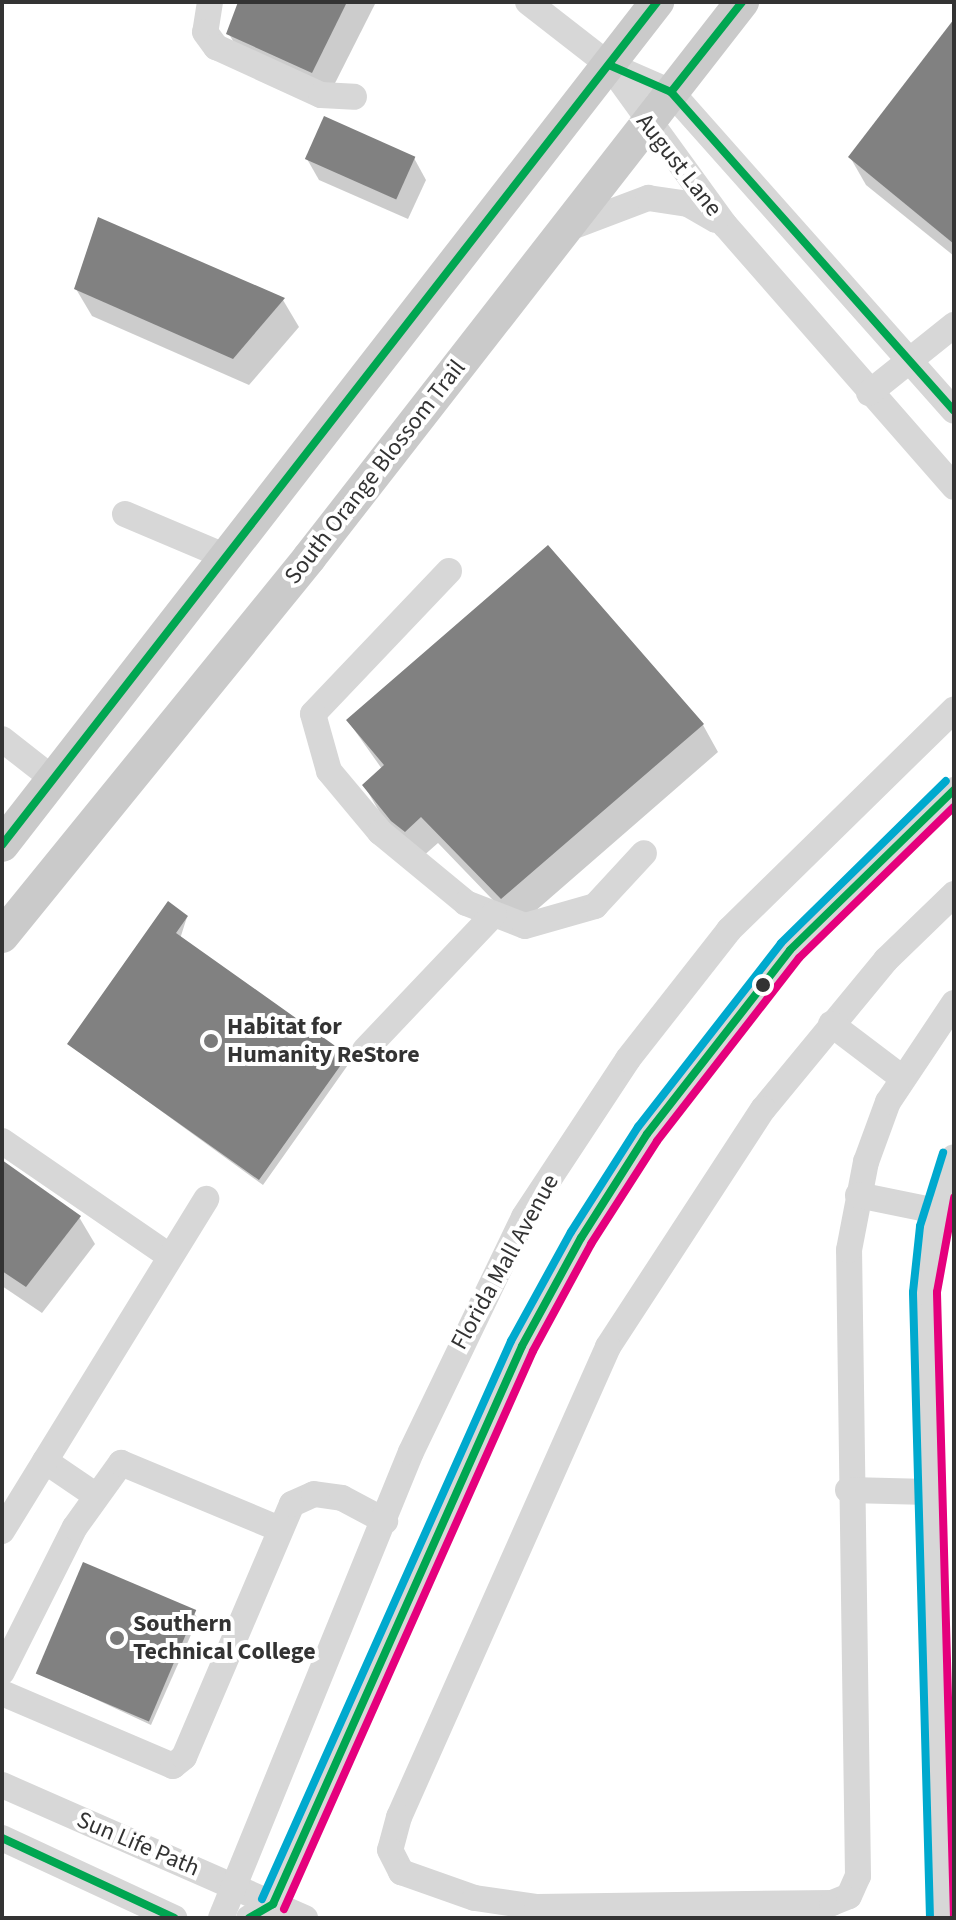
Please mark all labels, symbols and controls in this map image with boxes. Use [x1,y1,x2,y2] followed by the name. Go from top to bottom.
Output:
[630,108,728,222] street label: August Lane
[278,354,472,590] street label: South Orange Blossom Trail
[755,977,771,993] unlabelled marker
[227,1013,420,1069] place label: Habitat for Humanity ReStore
[202,1032,220,1050] marker: Habitat for Humanity ReStore
[445,1169,565,1355] street label: Florida Mall Avenue
[133,1610,316,1666] place label: Southern Technical College
[108,1629,126,1647] marker: Southern Technical College
[72,1805,204,1883] street label: Sun Life Path

